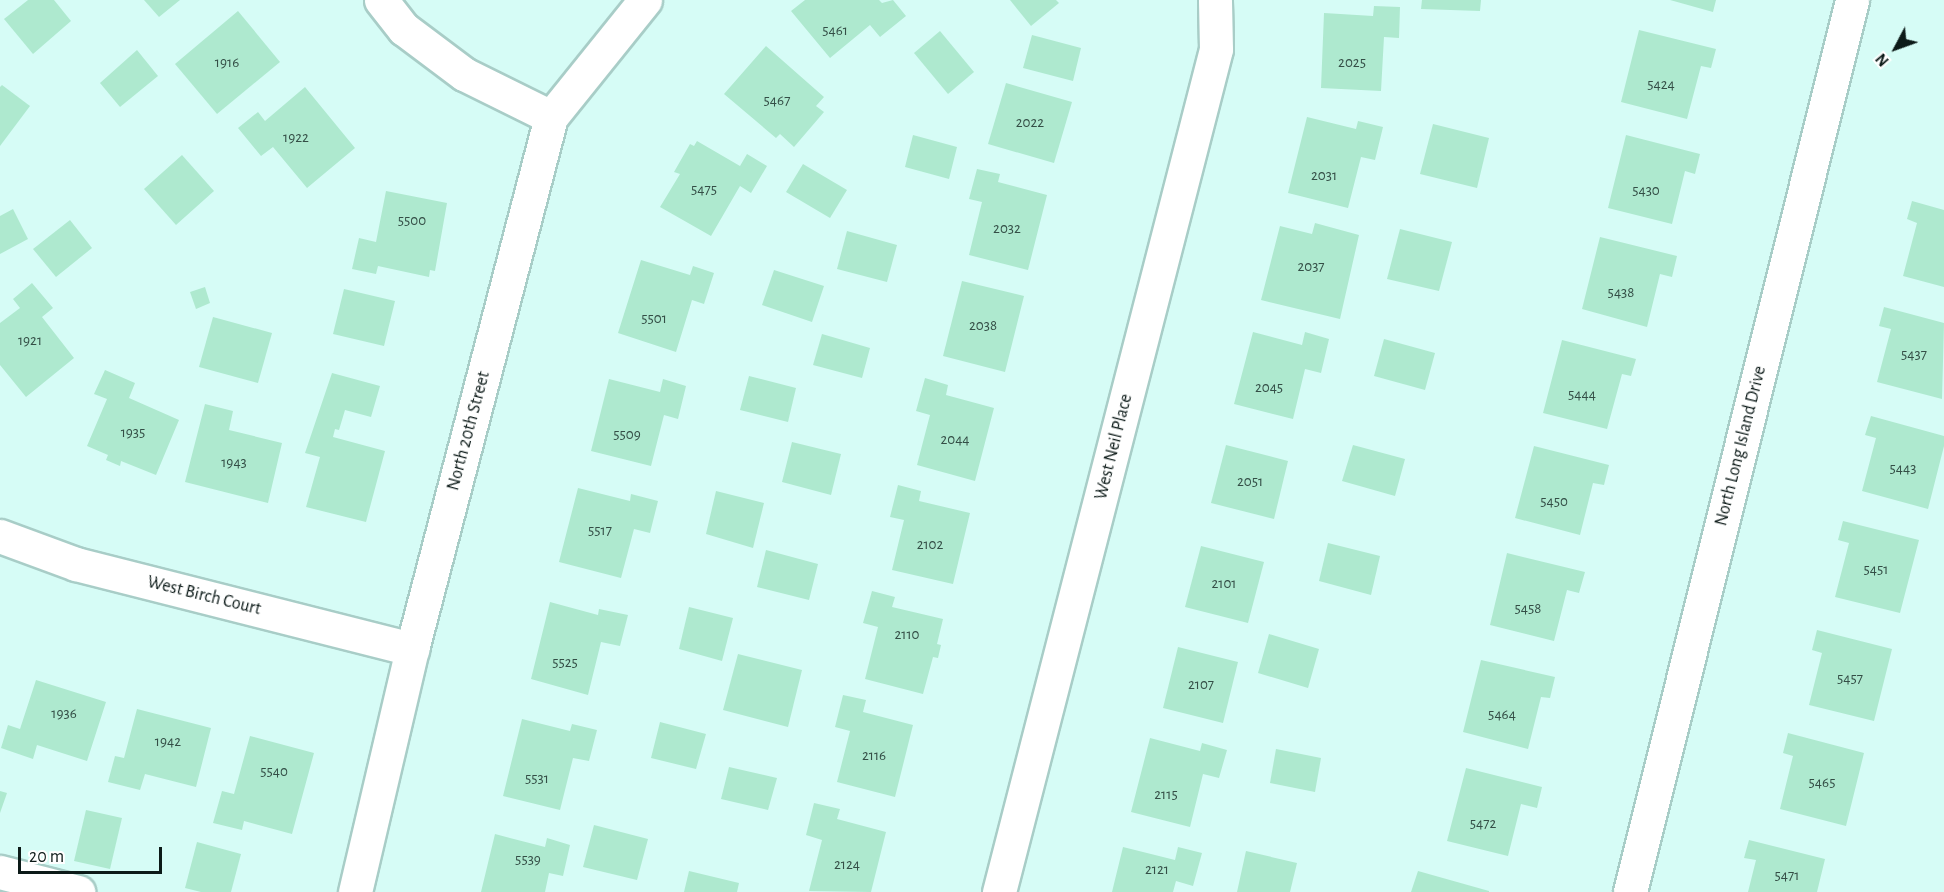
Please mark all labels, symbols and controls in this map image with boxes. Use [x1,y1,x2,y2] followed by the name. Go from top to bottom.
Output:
[1866,18,1926,78] north arrow
[822,22,848,40] house number: 5461
[1873,50,1892,69] text: N
[215,54,239,72] house number: 1916
[1338,54,1366,72] house number: 2025
[1647,76,1675,94] house number: 5424
[764,92,790,110] house number: 5467
[1016,114,1044,132] house number: 2022
[283,129,309,147] house number: 1922
[1311,167,1337,185] house number: 2031
[691,181,717,199] house number: 5475
[1632,182,1660,200] house number: 5430
[398,212,426,230] house number: 5500
[993,220,1021,238] house number: 2032
[1297,258,1325,276] house number: 2037
[1608,284,1634,302] house number: 5438
[641,310,667,328] house number: 5501
[969,317,997,335] house number: 2038
[18,332,42,350] house number: 1921
[1901,346,1927,364] house number: 5437
[1711,364,1771,528] street label: North Long Island Drive
[443,369,495,493] street label: North 20th Street
[1255,379,1283,397] house number: 2045
[1568,386,1596,404] house number: 5444
[1090,392,1138,502] street label: West Neil Place
[121,424,145,442] house number: 1935
[613,426,641,444] house number: 5509
[940,431,970,449] house number: 2044
[221,454,247,472] house number: 1943
[1890,460,1916,478] house number: 5443
[1237,473,1263,491] house number: 2051
[1540,493,1568,511] house number: 5450
[588,522,612,540] house number: 5517
[917,536,943,554] house number: 2102
[1864,561,1888,579] house number: 5451
[145,571,263,621] street label: West Birch Court
[1211,575,1237,593] house number: 2101
[1515,600,1541,618] house number: 5458
[894,626,920,644] house number: 2110
[552,654,578,672] house number: 5525
[1837,670,1863,688] house number: 5457
[1188,676,1214,694] house number: 2107
[51,705,77,723] house number: 1936
[1488,706,1516,724] house number: 5464
[155,733,181,751] house number: 1942
[862,747,886,765] house number: 2116
[260,763,288,781] house number: 5540
[525,770,549,788] house number: 5531
[1809,774,1835,792] house number: 5465
[1154,786,1178,804] house number: 2115
[1470,815,1496,833] house number: 5472
[21,835,165,873] scale bar
[29,848,64,866] text: 20 m
[515,851,541,869] house number: 5539
[834,856,860,874] house number: 2124
[1145,861,1169,879] house number: 2121
[1775,867,1799,885] house number: 5471

